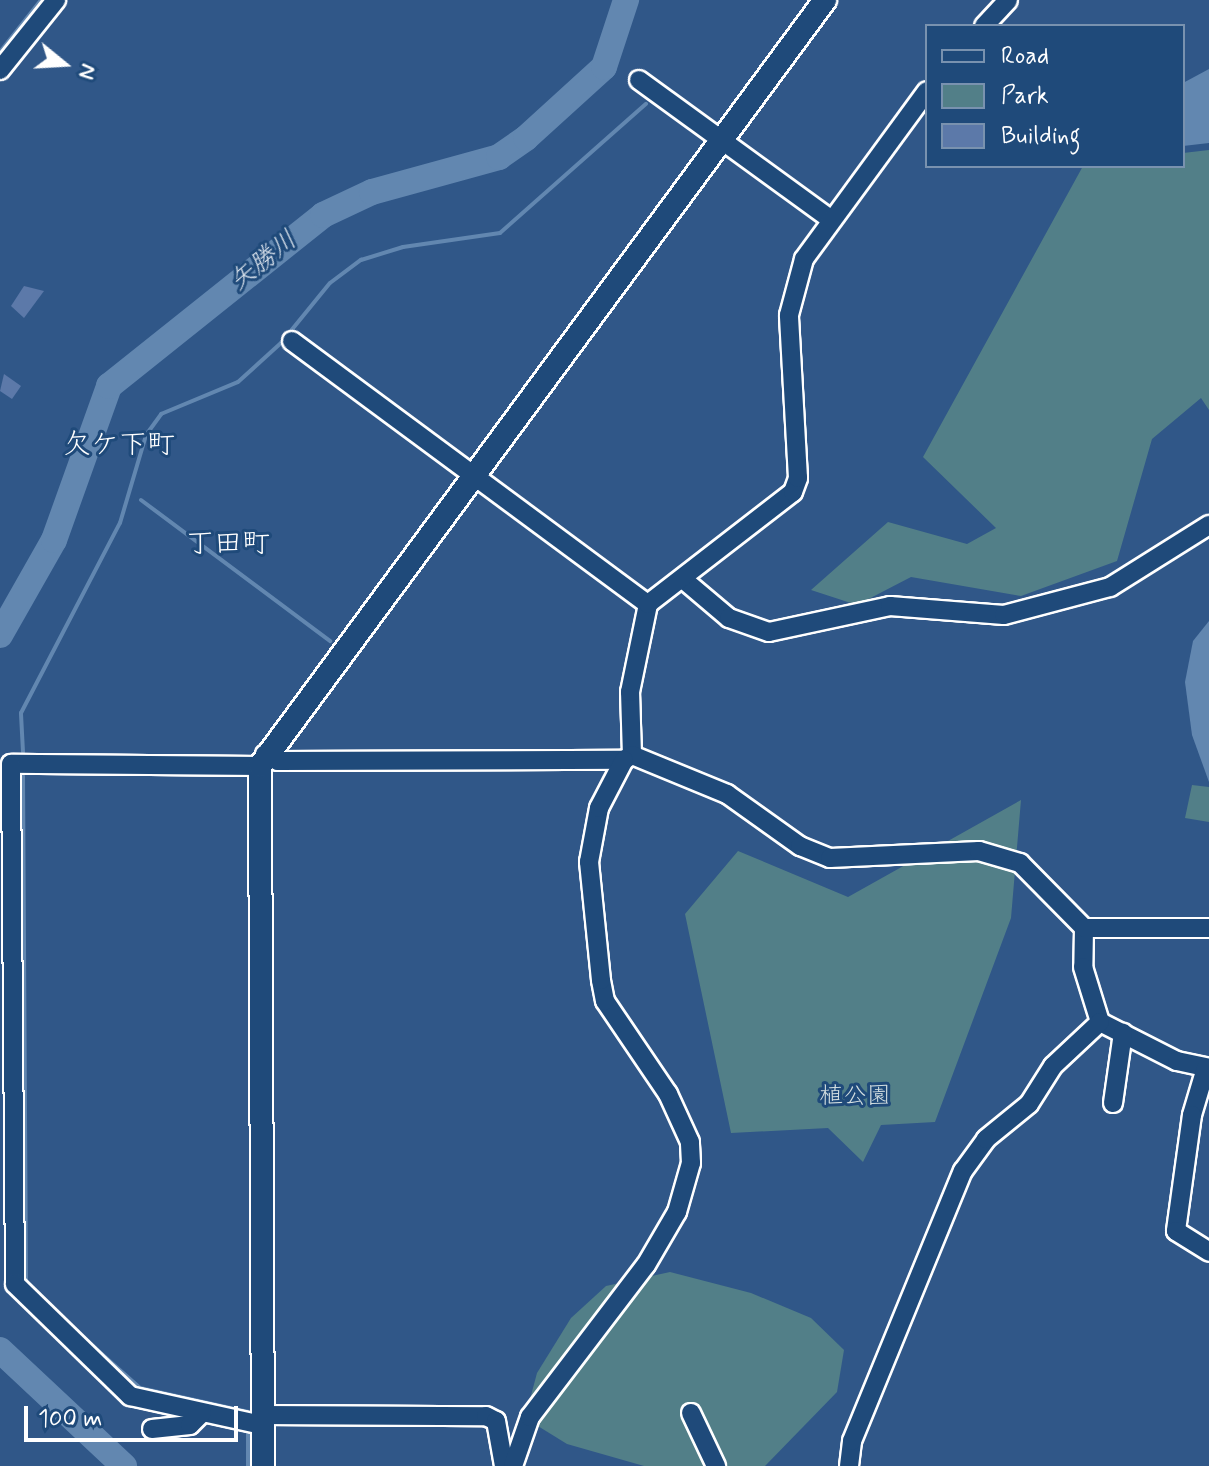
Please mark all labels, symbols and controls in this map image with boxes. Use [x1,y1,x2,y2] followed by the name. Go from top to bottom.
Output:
[24,24,104,104] north arrow
[925,24,1185,168] legend
[1001,41,1049,72] text: Road
[71,60,102,83] text: N
[1001,81,1049,112] text: Park
[1001,121,1081,152] text: Building
[224,225,304,299] water label: 矢勝川
[63,429,175,463] district label: 欠ケ下町
[186,528,270,562] district label: 丁田町
[819,1083,891,1111] park label: 植公園
[28,1390,242,1440] scale bar
[38,1404,102,1435] text: 100 m

